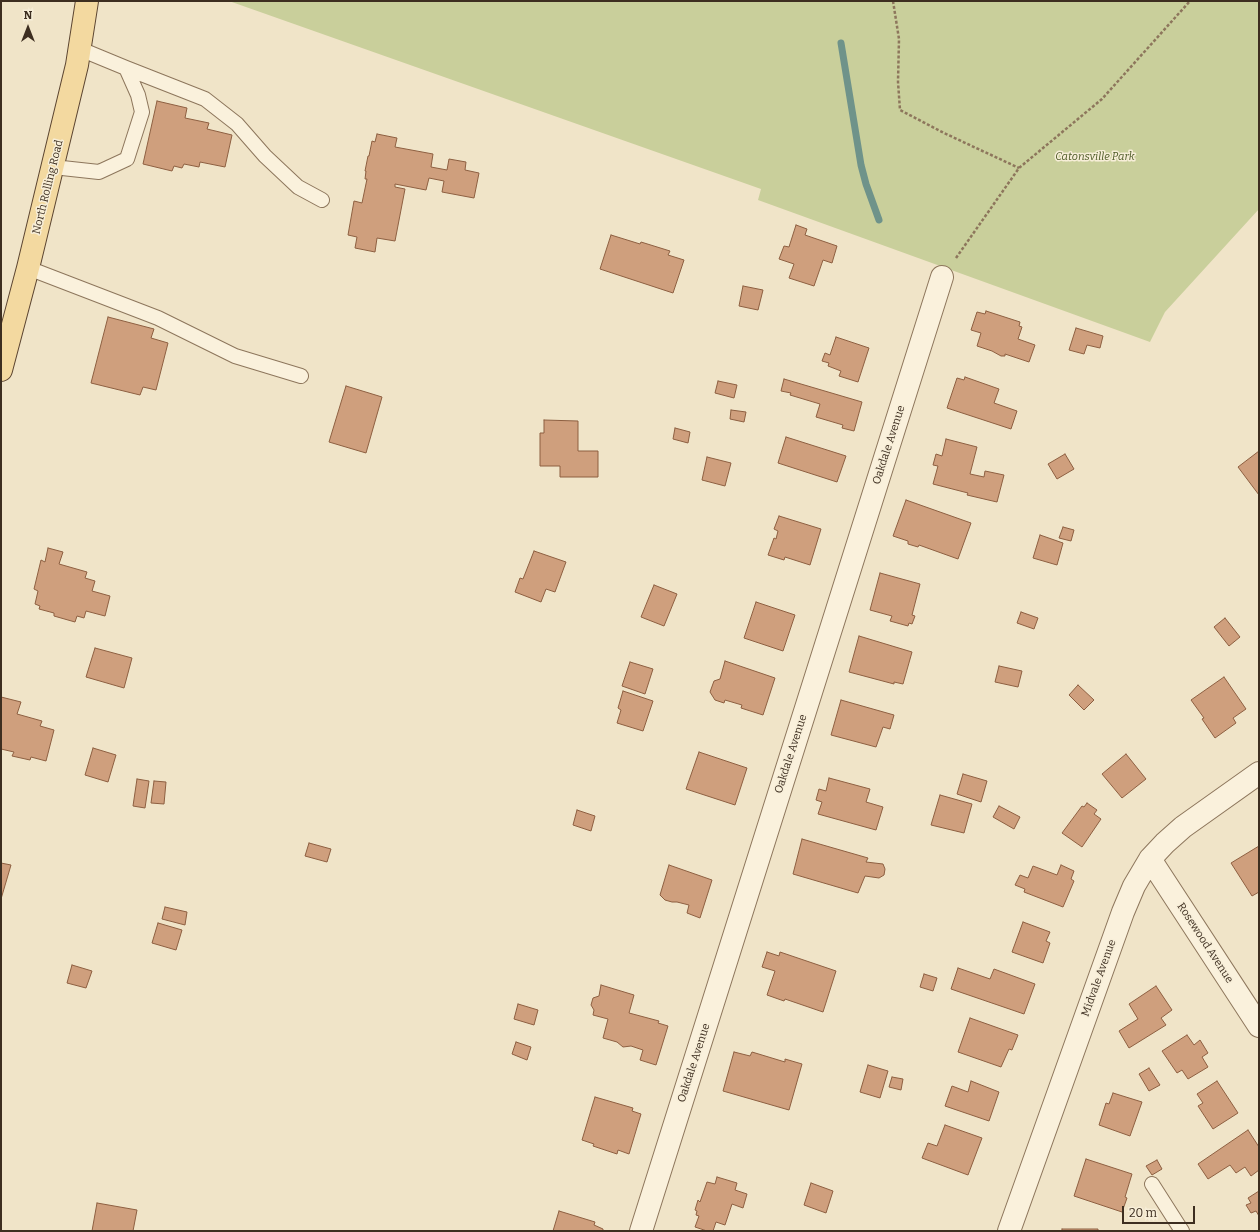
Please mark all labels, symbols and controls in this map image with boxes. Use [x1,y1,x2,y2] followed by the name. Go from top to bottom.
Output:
[8,8,48,48] north arrow
[24,9,32,22] text: N
[30,138,66,236] street label: North Rolling Road
[1055,150,1135,164] park label: Catonsville Park
[870,404,908,486] street label: Oakdale Avenue
[772,713,810,795] street label: Oakdale Avenue
[1174,900,1236,986] street label: Rosewood Avenue
[1079,938,1119,1018] street label: Midvale Avenue
[675,1022,713,1104] street label: Oakdale Avenue
[1124,1198,1197,1224] scale bar
[1129,1206,1157,1220] text: 20 m

